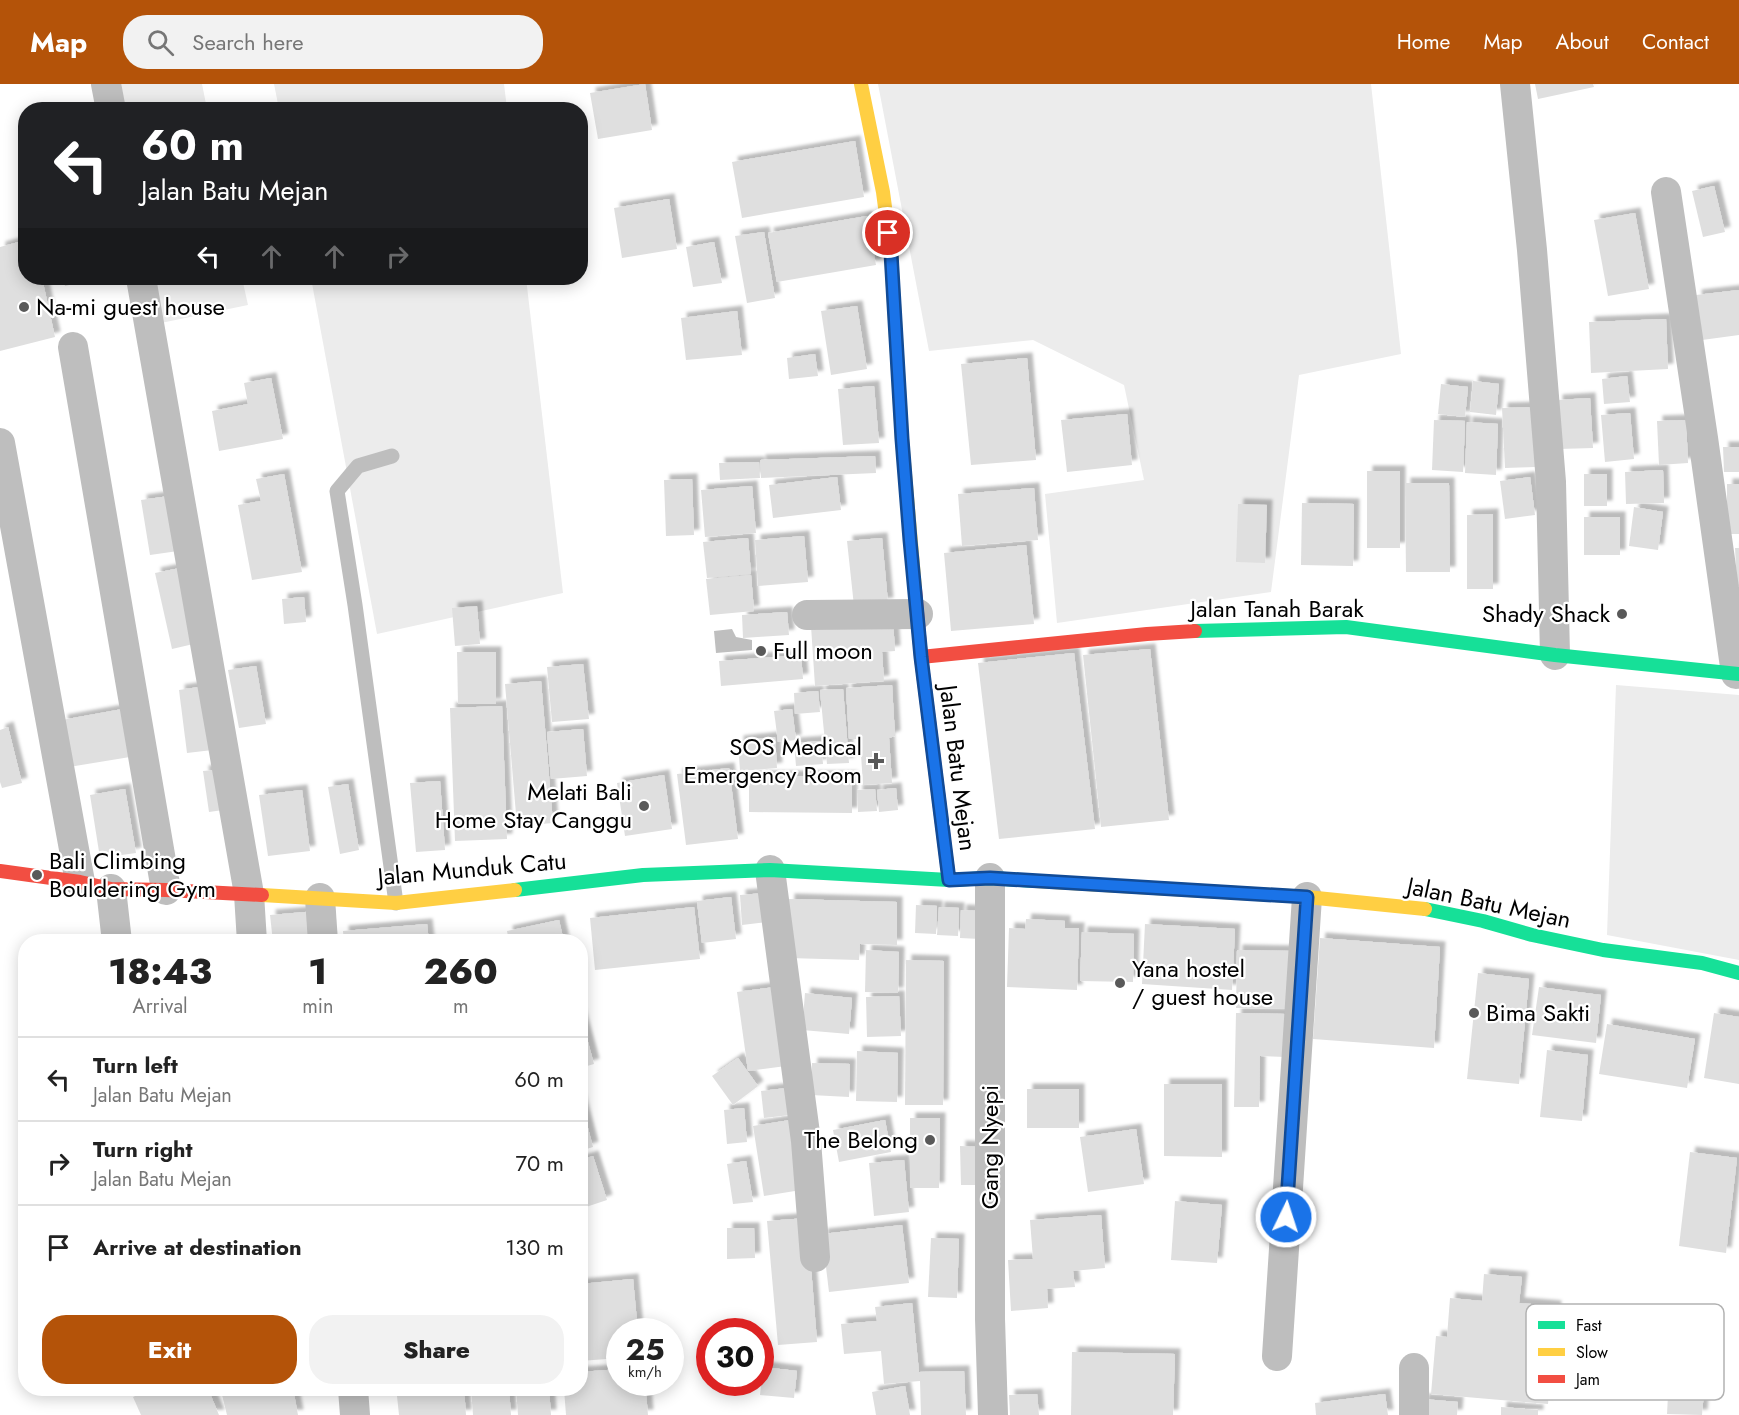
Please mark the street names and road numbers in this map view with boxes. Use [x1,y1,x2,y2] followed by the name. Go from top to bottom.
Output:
[1187,591,1364,626] street label: Jalan Tanah Barak
[931,680,986,853] street label: Jalan Batu Mejan
[373,843,568,894] street label: Jalan Munduk Catu
[1401,867,1574,937] street label: Jalan Batu Mejan
[972,1085,1007,1209] street label: Gang Nyepi

